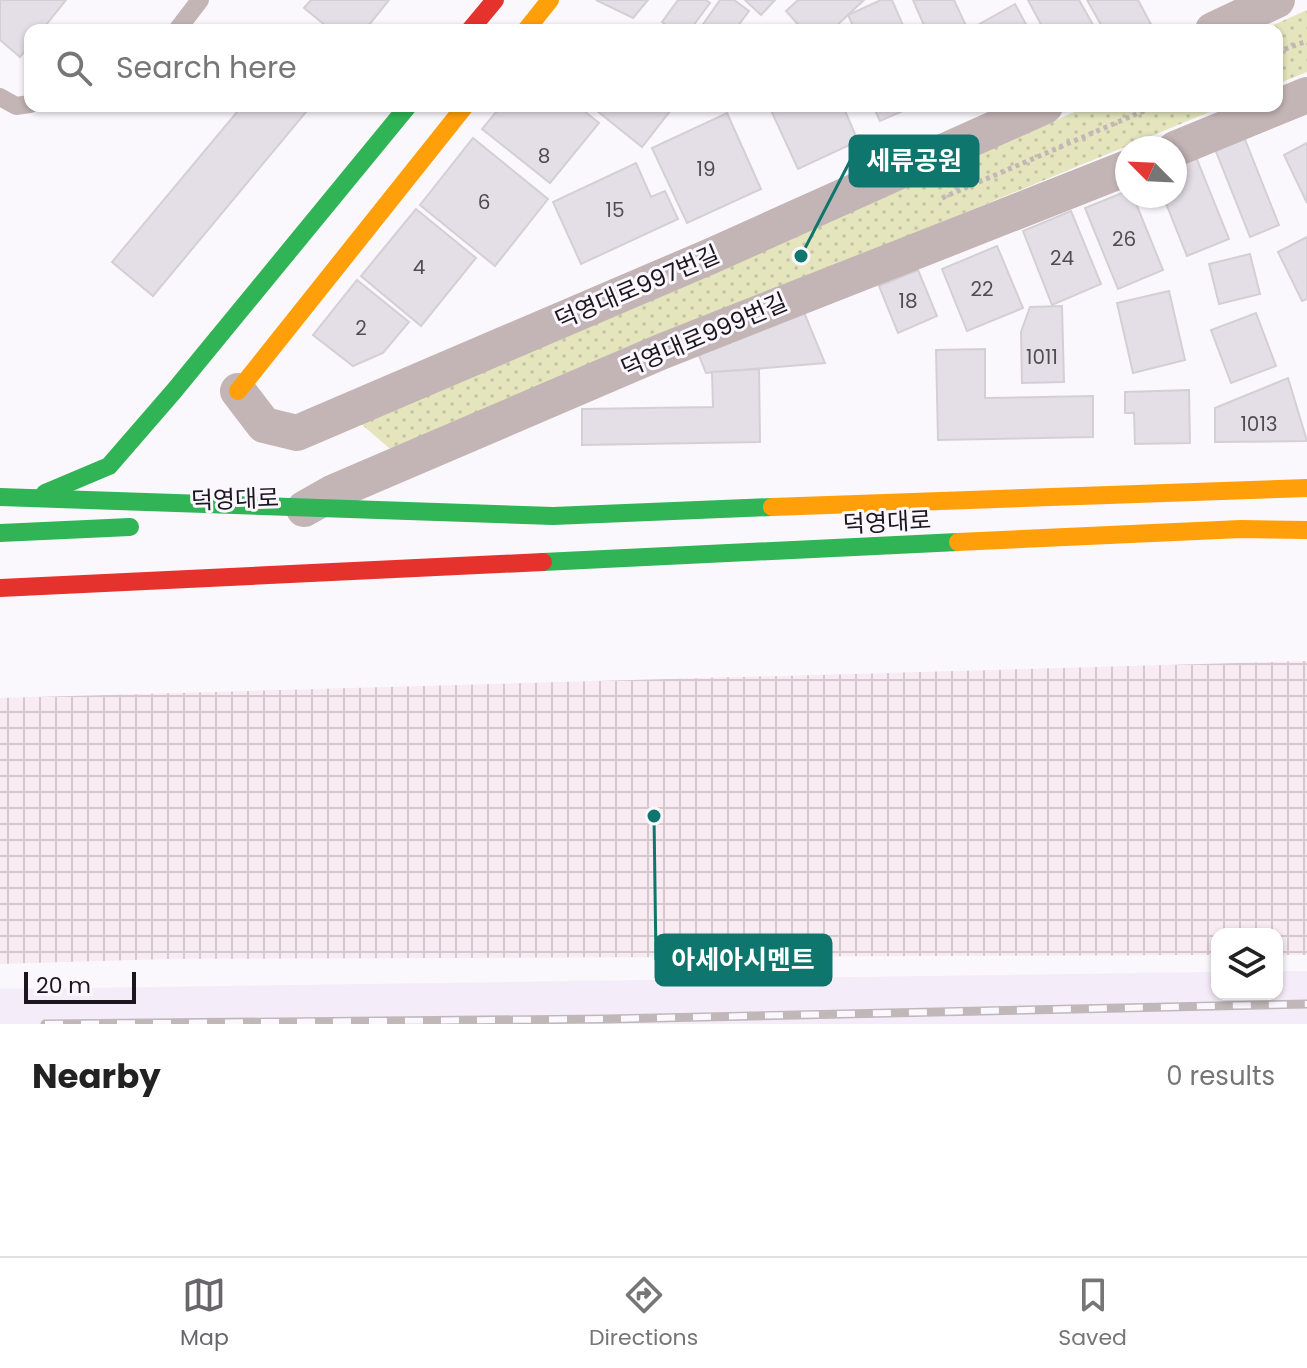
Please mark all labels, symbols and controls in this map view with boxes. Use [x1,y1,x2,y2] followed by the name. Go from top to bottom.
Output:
[24,24,1283,112] search box
[52,46,96,90] icon: search
[116,46,297,89] text: Search here
[850,136,978,186] callout: 세류공원
[1115,136,1187,208] north arrow
[538,142,550,170] house number: 8
[866,143,962,179] text: 세류공원
[697,155,716,183] house number: 19
[478,188,490,216] house number: 6
[606,196,624,224] house number: 15
[1112,225,1136,253] house number: 26
[550,237,724,337] street label: 덕영대로997번길
[1050,244,1074,272] house number: 24
[413,253,425,281] house number: 4
[971,275,994,303] house number: 22
[616,285,792,385] street label: 덕영대로999번길
[898,287,918,315] house number: 18
[355,314,367,342] house number: 2
[1026,343,1058,371] house number: 1011
[1240,410,1278,438] house number: 1013
[190,481,280,517] street label: 덕영대로
[842,503,932,541] street label: 덕영대로
[1211,928,1283,1000] map controls
[1211,928,1283,1000] button: layers
[656,935,831,985] callout: 아세아시멘트
[671,942,815,978] text: 아세아시멘트
[24,968,136,1004] scale bar
[36,970,91,1001] text: 20 m
[32,1052,161,1100] text: Nearby
[1166,1058,1275,1094] text: 0 results
[180,1273,229,1354] tab: Map
[589,1273,698,1354] tab: Directions
[1058,1273,1127,1354] tab: Saved

